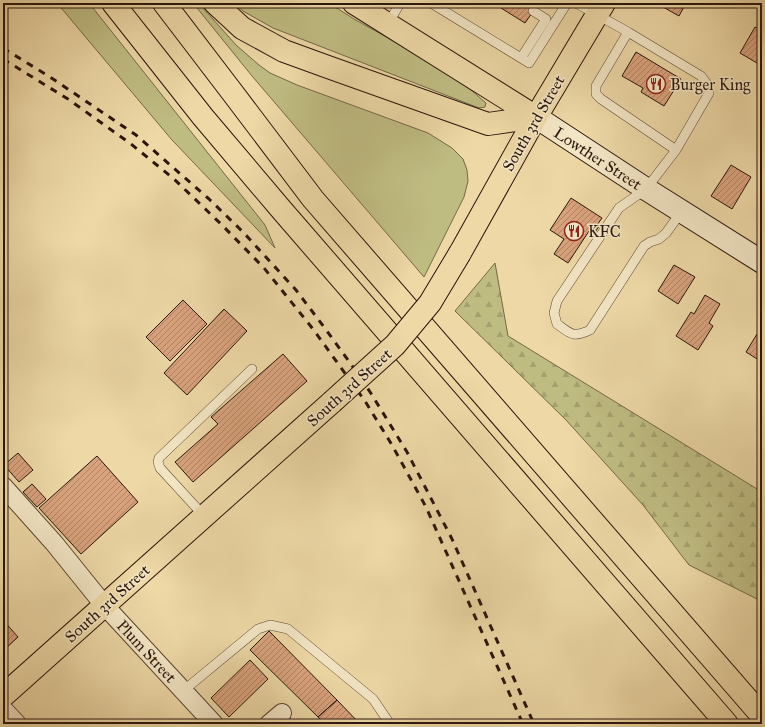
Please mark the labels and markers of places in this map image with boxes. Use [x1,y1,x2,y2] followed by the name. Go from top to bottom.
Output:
[645,73,667,95] restaurant icon: Burger King
[670,75,751,95] place label: Burger King
[563,220,585,242] restaurant icon: KFC
[588,222,621,241] place label: KFC

